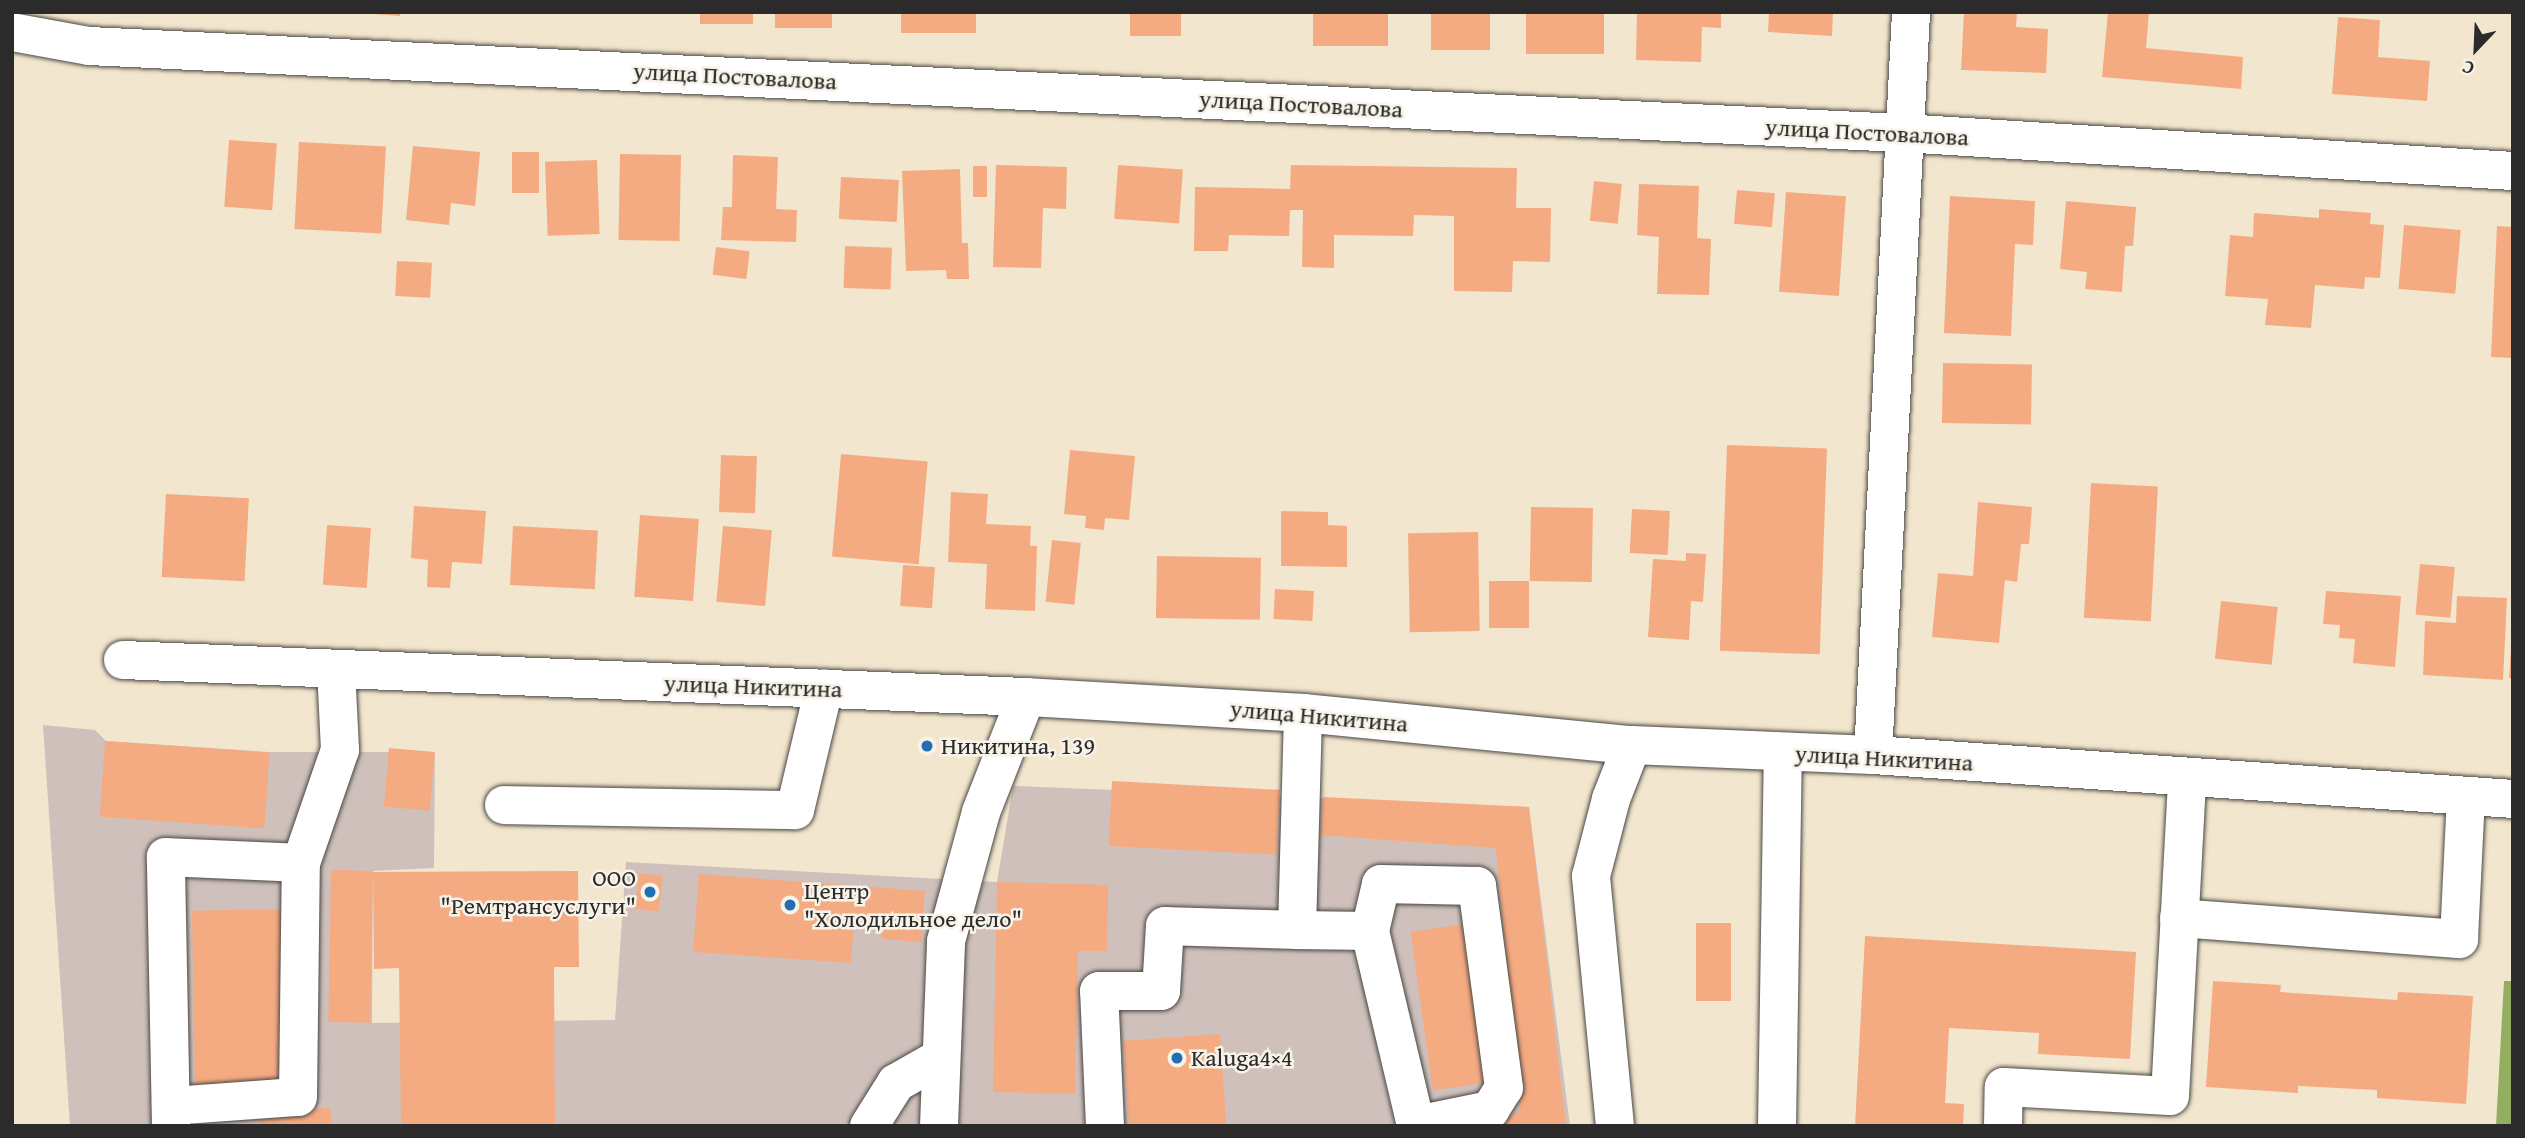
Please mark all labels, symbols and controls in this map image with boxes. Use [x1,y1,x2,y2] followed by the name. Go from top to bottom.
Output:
[2441,14,2511,84] north arrow
[2457,53,2478,83] text: С
[632,56,838,96] street label: улица Постовалова
[1198,84,1404,124] street label: улица Постовалова
[1764,112,1970,152] street label: улица Постовалова
[663,668,843,704] street label: улица Никитина
[1229,694,1409,738] street label: улица Никитина
[941,732,1095,760] place label: Никитина, 139
[919,738,935,754] marker: Никитина, 139
[1794,739,1974,777] street label: улица Никитина
[440,864,636,920] place label: ООО "Ремтрансуслуги"
[804,877,1022,933] place label: Центр "Холодильное дело"
[642,884,658,900] marker: ООО "Ремтрансуслуги"
[782,897,798,913] marker: Центр "Холодильное дело"
[1191,1044,1293,1072] place label: Kaluga4×4
[1169,1050,1185,1066] marker: Kaluga4×4

